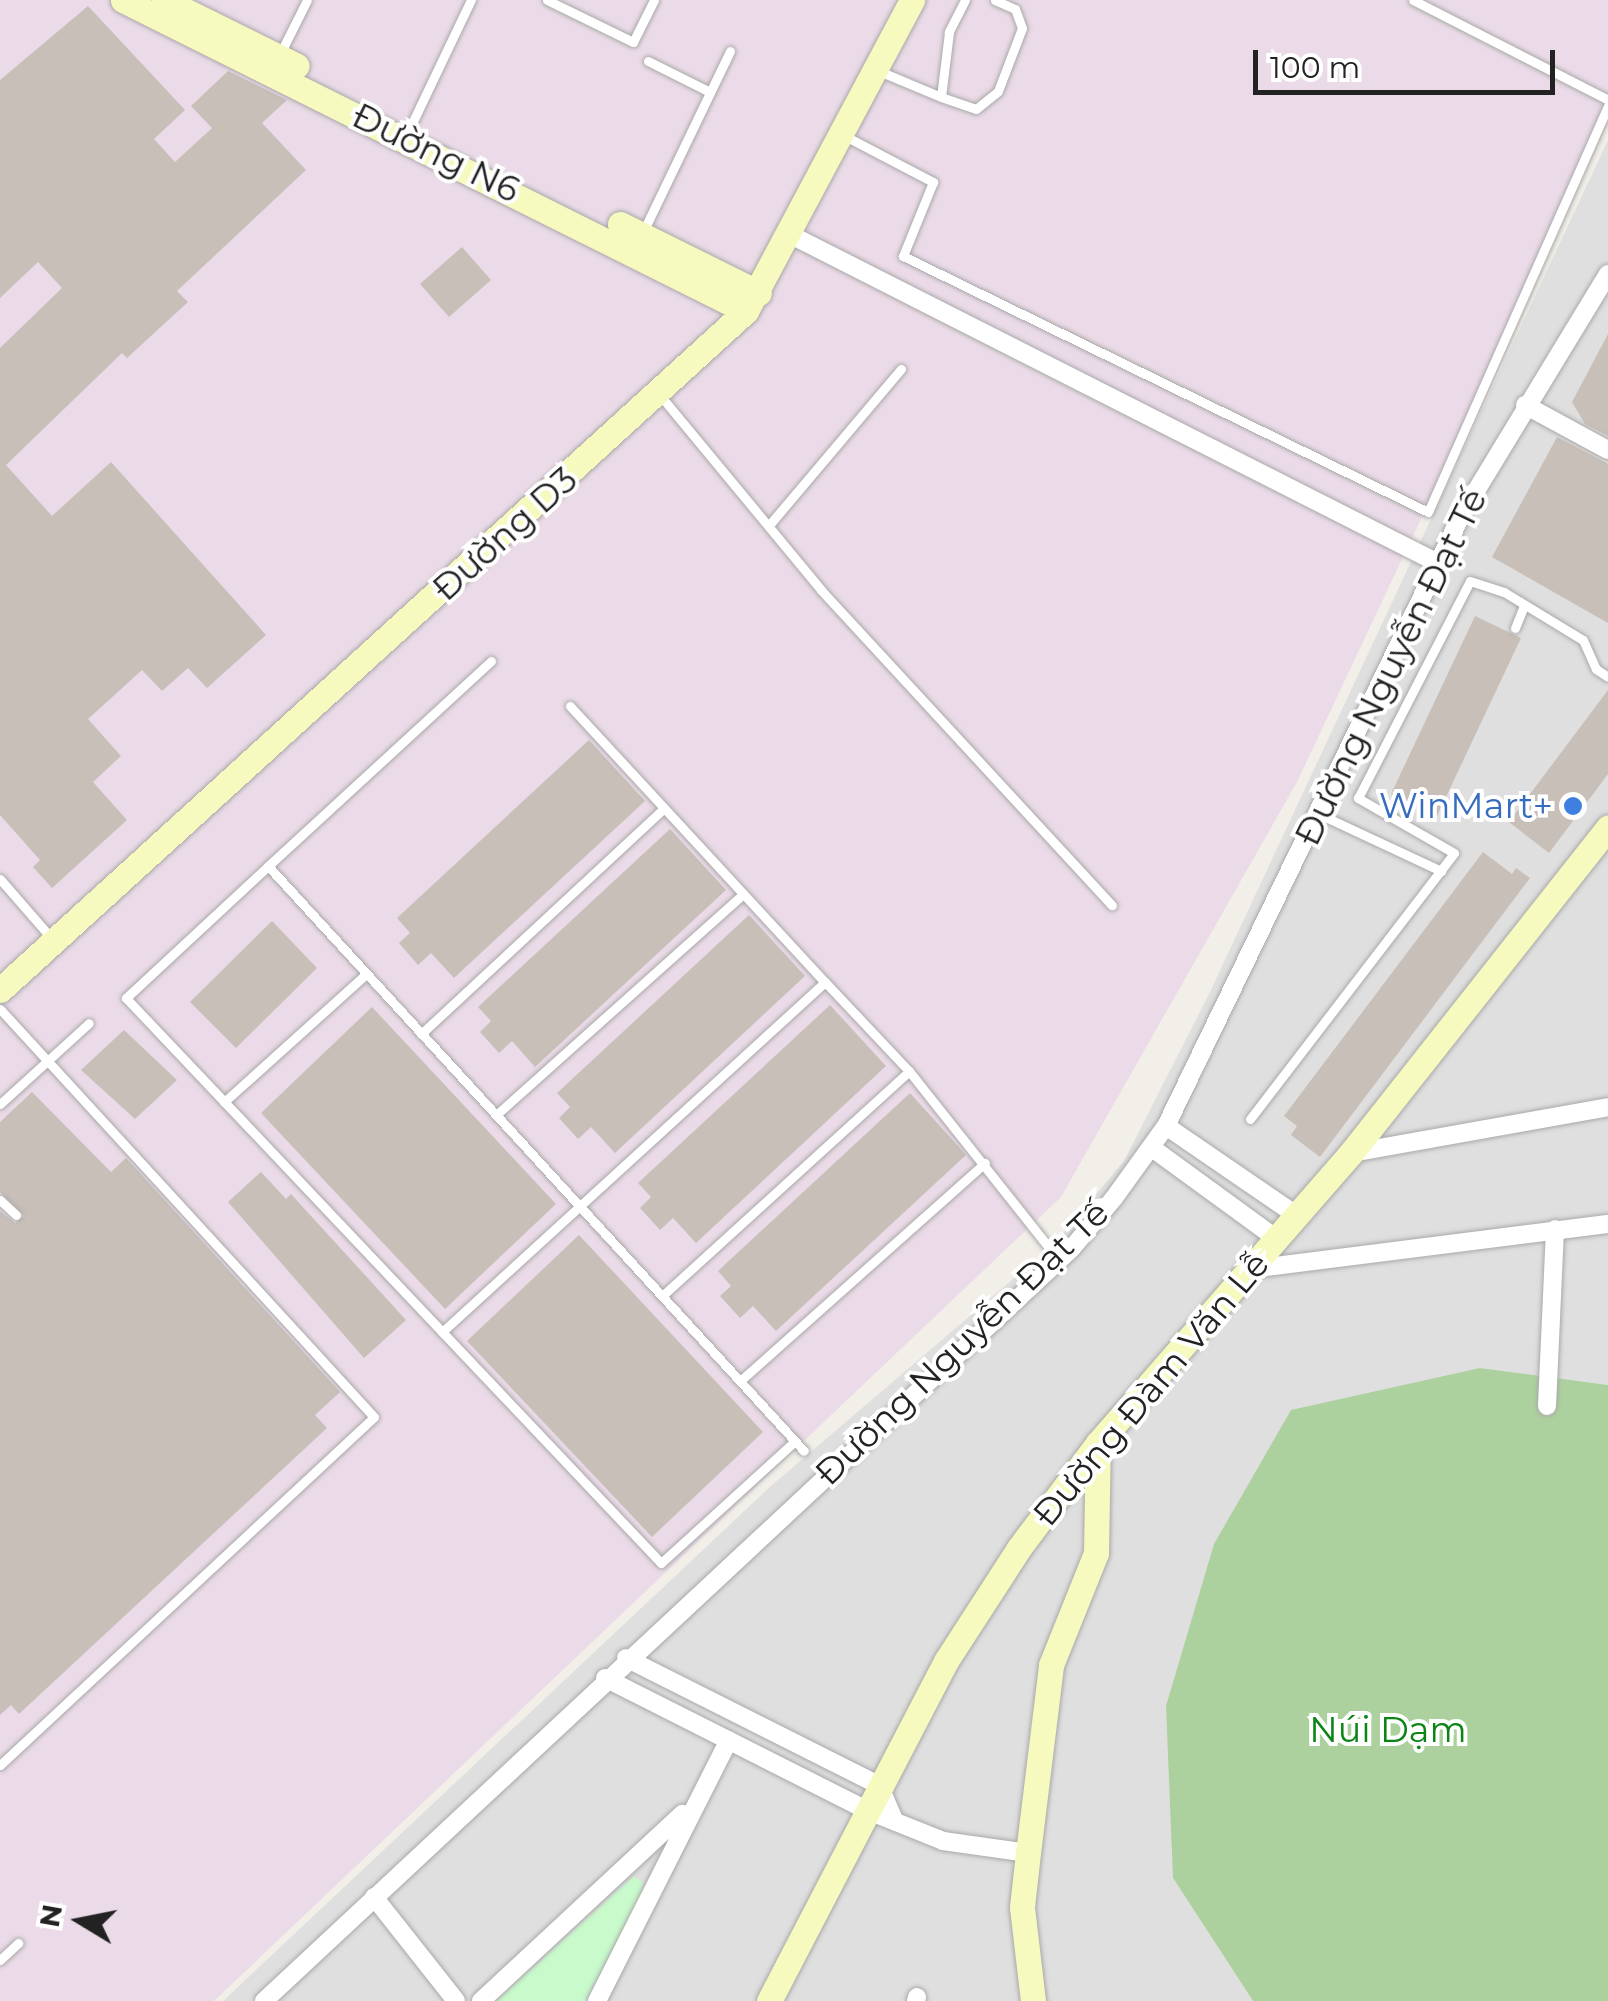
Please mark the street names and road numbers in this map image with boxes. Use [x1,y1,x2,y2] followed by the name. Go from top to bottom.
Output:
[346,95,526,211] street label: Đường N6
[424,458,586,610] street label: Đường D3
[1286,482,1496,852] street label: Đường Nguyễn Đạt Tế
[807,1192,1117,1494] street label: Đường Nguyễn Đạt Tế
[1024,1244,1278,1534] street label: Đường Đàm Văn Lễ

